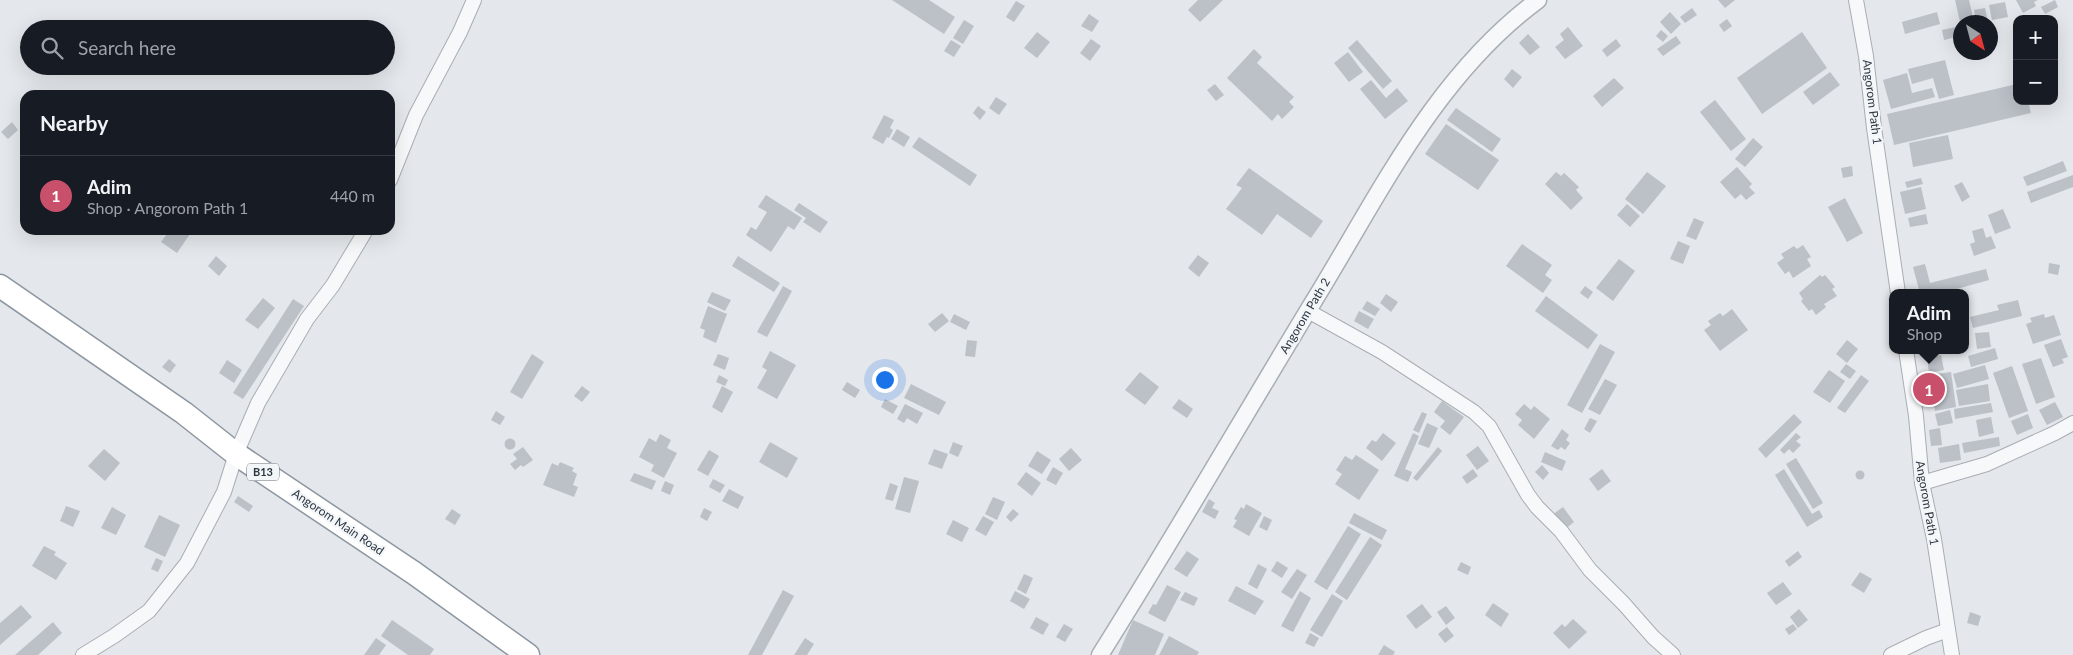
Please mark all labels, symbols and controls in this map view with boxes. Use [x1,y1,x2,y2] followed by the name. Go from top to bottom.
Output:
[1953,15,1998,60] north arrow
[2013,15,2058,105] map controls
[2013,15,2058,60] button: +
[20,20,395,75] search box
[38,34,66,62] icon: search
[78,36,176,59] text: Search here
[1860,59,1885,145] street label: Angorom Path 1
[2013,60,2058,105] button: −
[40,110,108,135] text: Nearby
[87,175,132,198] text: Adim
[51,186,61,205] text: 1
[330,186,375,205] text: 440 m
[87,198,248,217] text: Shop · Angorom Path 1
[1276,275,1333,356] street label: Angorom Path 2
[1889,289,1969,354] popup
[1907,301,1951,324] text: Adim
[1907,324,1942,343] text: Shop
[872,367,898,393] your location
[1913,370,1945,408] pin: 1
[1913,459,1942,546] street label: Angorom Path 1
[247,464,279,481] road number: B13
[289,485,387,558] street label: Angorom Main Road

